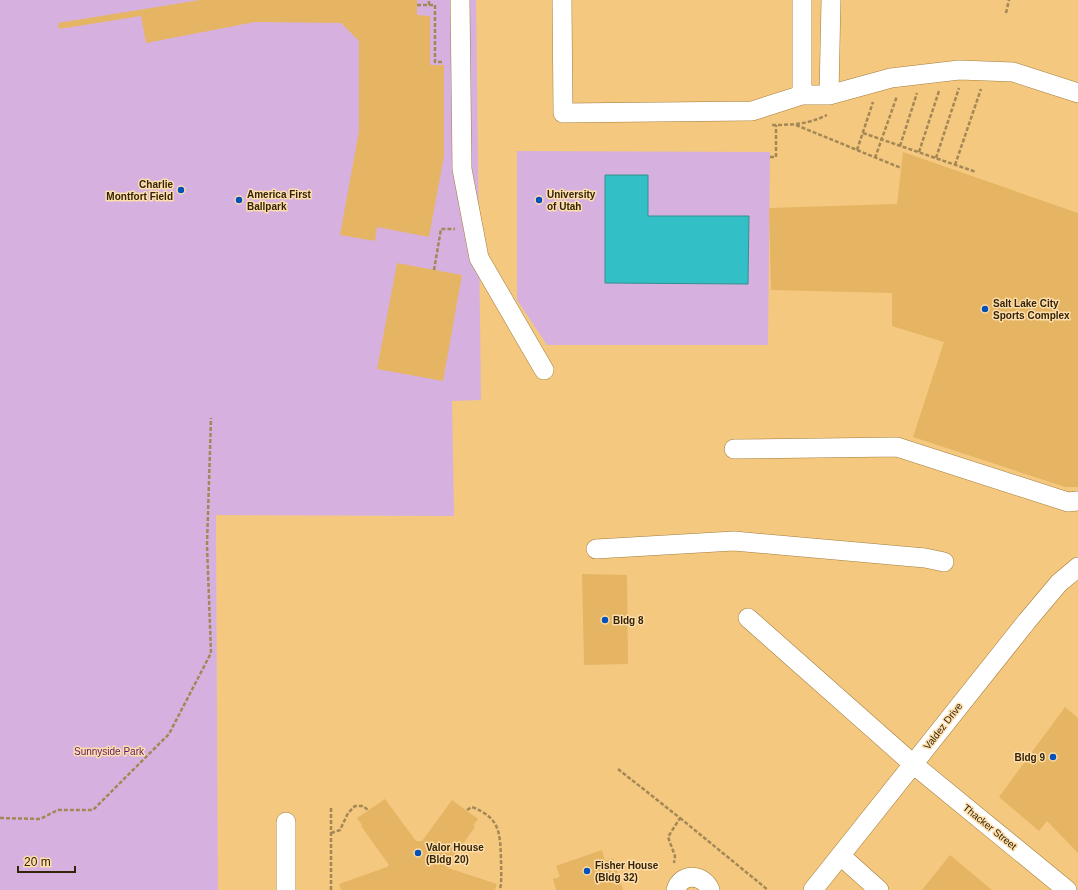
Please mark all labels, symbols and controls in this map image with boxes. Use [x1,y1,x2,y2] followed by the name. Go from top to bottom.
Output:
[106,179,173,202] place label: Charlie Montfort Field
[176,185,186,195] marker: Charlie Montfort Field
[247,189,312,212] place label: America First Ballpark
[547,189,596,212] place label: University of Utah
[234,195,244,205] marker: America First Ballpark
[534,195,544,205] marker: University of Utah
[993,298,1070,321] place label: Salt Lake City Sports Complex
[980,304,990,314] marker: Salt Lake City Sports Complex
[600,615,610,625] marker: Bldg 8
[613,615,644,626] place label: Bldg 8
[921,700,965,751] street label: Valdez Drive
[74,746,145,757] park label: Sunnyside Park
[1014,752,1045,763] place label: Bldg 9
[1048,752,1058,762] marker: Bldg 9
[961,802,1019,852] street label: Thacker Street
[426,842,484,865] place label: Valor House (Bldg 20)
[18,848,75,874] scale bar
[413,848,423,858] marker: Valor House (Bldg 20)
[24,855,51,869] text: 20 m
[595,860,659,883] place label: Fisher House (Bldg 32)
[582,866,592,876] marker: Fisher House (Bldg 32)

